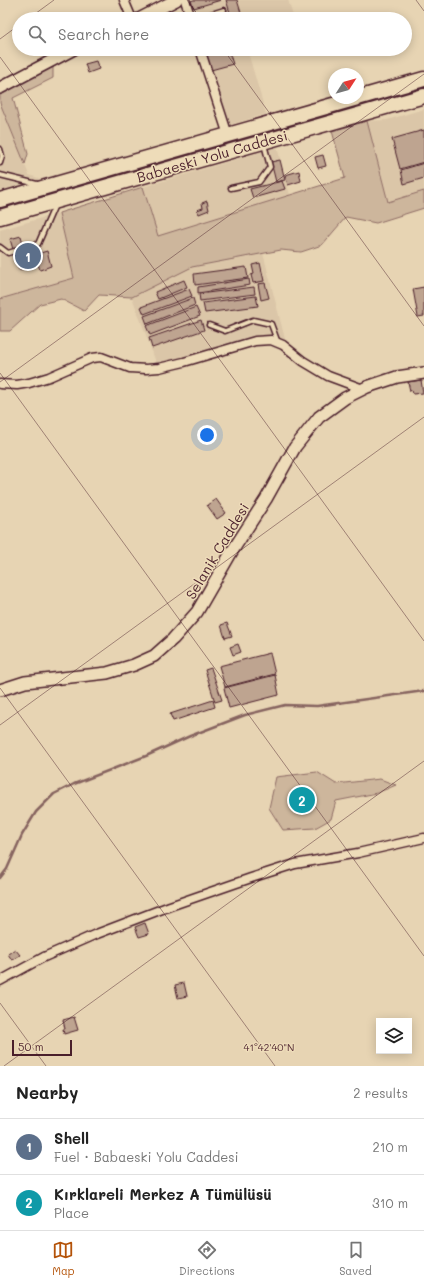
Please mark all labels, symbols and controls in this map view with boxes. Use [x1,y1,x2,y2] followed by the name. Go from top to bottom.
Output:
[12,12,412,56] search box
[26,23,48,45] icon: search
[58,24,149,44] text: Search here
[328,68,364,104] north arrow
[134,125,290,187] street label: Babaeski Yolu Caddesi
[15,241,41,271] pin: 1
[197,425,217,445] your location
[181,499,253,603] street label: Selanik Caddesi
[289,785,315,815] pin: 2
[376,1018,412,1054] map controls
[376,1018,412,1054] button: layers
[12,1038,72,1057] scale bar
[18,1039,44,1054] text: 50 m
[244,1040,294,1054] text: 41°42'40"N
[16,1081,78,1103] text: Nearby
[353,1084,408,1101] text: 2 results
[54,1128,89,1148] text: Shell
[26,1138,32,1155] text: 1
[372,1138,408,1155] text: 210 m
[54,1148,239,1165] text: Fuel · Babaeski Yolu Caddesi
[54,1184,272,1204] text: Kırklareli Merkez A Tümülüsü
[25,1194,33,1211] text: 2
[372,1194,408,1211] text: 310 m
[54,1204,89,1221] text: Place
[52,1239,75,1278] tab: Map
[179,1239,235,1278] tab: Directions
[339,1239,372,1278] tab: Saved

